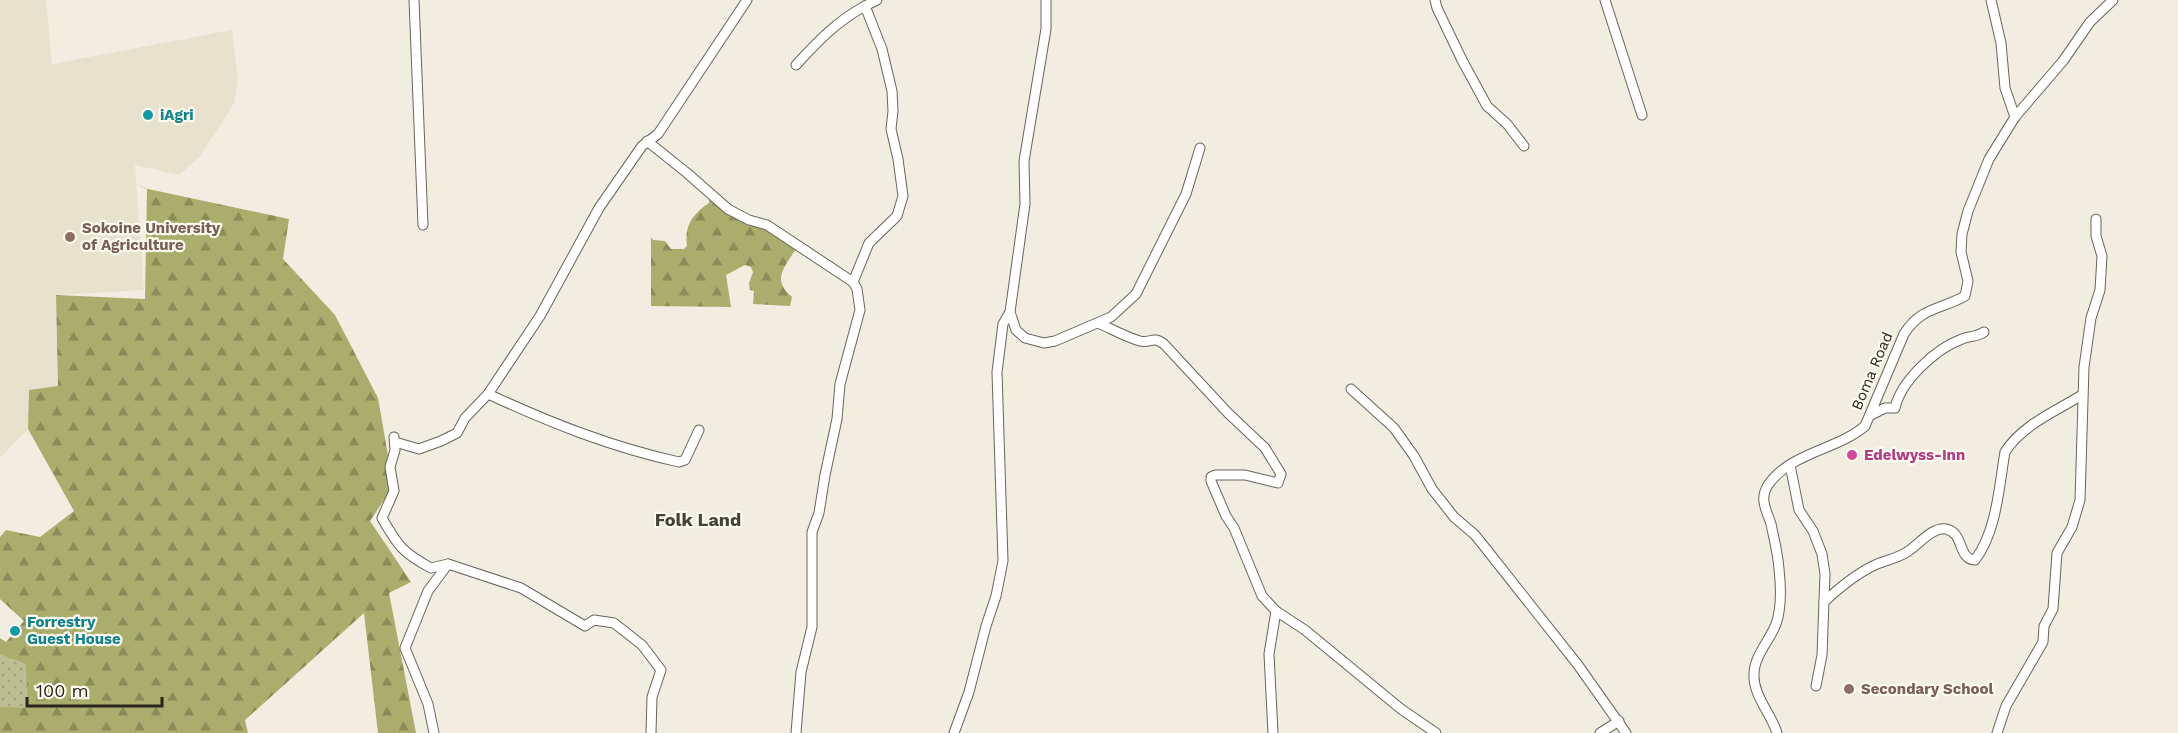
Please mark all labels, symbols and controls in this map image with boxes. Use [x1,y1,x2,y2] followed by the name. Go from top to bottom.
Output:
[160,106,194,124] place label: iAgri
[141,108,155,122] marker: iAgri
[82,219,221,254] place label: Sokoine University of Agriculture
[63,230,77,244] marker: Sokoine University of Agriculture
[1848,329,1896,413] street label: Boma Road
[1864,446,1965,464] place label: Edelwyss-Inn
[1845,448,1859,462] marker: Edelwyss-Inn
[655,509,741,530] district label: Folk Land
[27,613,121,648] place label: Forrestry Guest House
[8,624,22,638] marker: Forrestry Guest House
[27,670,162,708] scale bar
[36,680,89,701] text: 100 m
[1861,680,1994,698] place label: Secondary School
[1842,682,1856,696] marker: Secondary School

